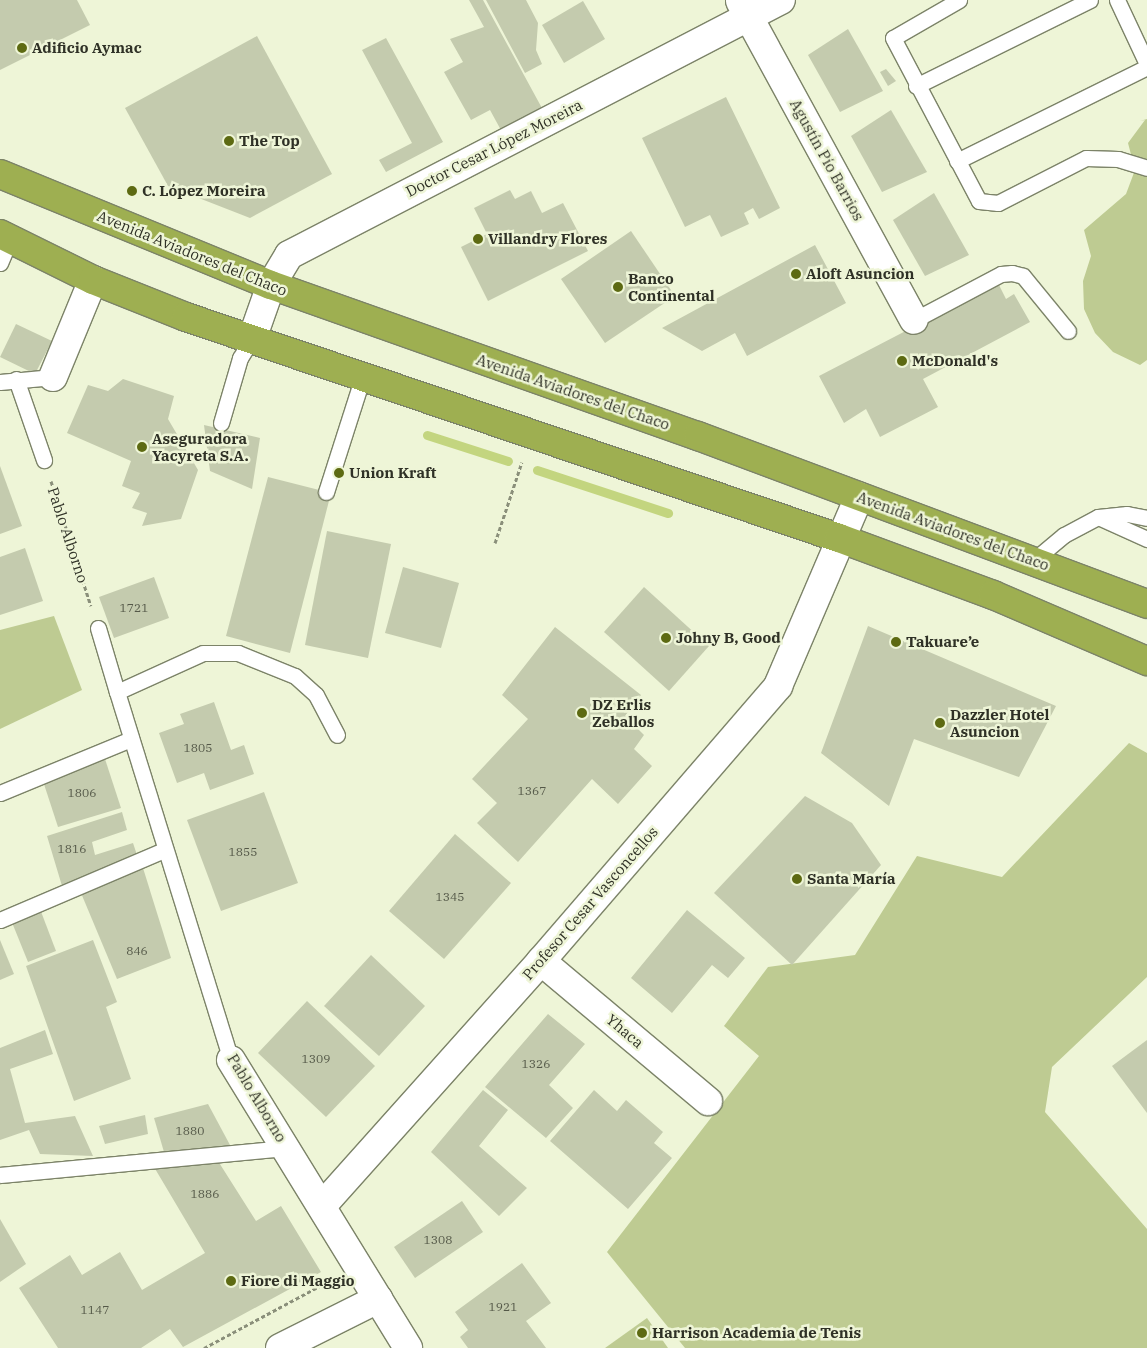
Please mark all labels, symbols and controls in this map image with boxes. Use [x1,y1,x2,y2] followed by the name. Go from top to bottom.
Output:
[32,39,142,57] place label: Adificio Aymac
[16,42,28,54] marker: Adificio Aymac
[403,96,585,200] street label: Doctor Cesar López Moreira
[786,96,868,224] street label: Agustín Pío Barrios
[239,132,300,150] place label: The Top
[223,135,235,147] marker: The Top
[142,182,266,200] place label: C. López Moreira
[126,185,138,197] marker: C. López Moreira
[94,207,290,299] street label: Avenida Aviadores del Chaco
[488,230,607,248] place label: Villandry Flores
[472,233,484,245] marker: Villandry Flores
[806,265,914,283] place label: Aloft Asuncion
[790,268,802,280] marker: Aloft Asuncion
[628,269,715,304] place label: Banco Continental
[612,281,624,293] marker: Banco Continental
[474,350,672,434] street label: Avenida Aviadores del Chaco
[912,352,998,370] place label: McDonald's
[896,355,908,367] marker: McDonald's
[152,429,249,464] place label: Aseguradora Yacyreta S.A.
[136,441,148,453] marker: Aseguradora Yacyreta S.A.
[349,464,436,482] place label: Union Kraft
[333,467,345,479] marker: Union Kraft
[44,485,92,585] street label: Pablo Alborno
[854,488,1052,574] street label: Avenida Aviadores del Chaco
[120,601,148,615] house number: 1721
[676,629,781,647] place label: Johny B, Good
[660,632,672,644] marker: Johny B, Good
[906,633,979,651] place label: Takuare’e
[890,636,902,648] marker: Takuare’e
[592,695,654,730] place label: DZ Erlis Zeballos
[950,705,1049,740] place label: Dazzler Hotel Asuncion
[576,707,588,719] marker: DZ Erlis Zeballos
[934,717,946,729] marker: Dazzler Hotel Asuncion
[184,741,212,755] house number: 1805
[518,784,546,798] house number: 1367
[68,786,96,800] house number: 1806
[519,823,661,983] street label: Profesor Cesar Vasconcellos
[58,842,86,856] house number: 1816
[229,845,257,859] house number: 1855
[807,870,896,888] place label: Santa María
[791,873,803,885] marker: Santa María
[436,890,464,904] house number: 1345
[126,944,148,958] house number: 846
[603,1010,647,1052] street label: Yhaca
[224,1051,290,1145] street label: Pablo Alborno
[302,1052,330,1066] house number: 1309
[522,1057,550,1071] house number: 1326
[176,1124,204,1138] house number: 1880
[191,1187,219,1201] house number: 1886
[424,1233,452,1247] house number: 1308
[241,1272,354,1290] place label: Fiore di Maggio
[225,1275,237,1287] marker: Fiore di Maggio
[489,1300,517,1314] house number: 1921
[81,1303,109,1317] house number: 1147
[652,1324,861,1342] place label: Harrison Academia de Tenis
[636,1327,648,1339] marker: Harrison Academia de Tenis

